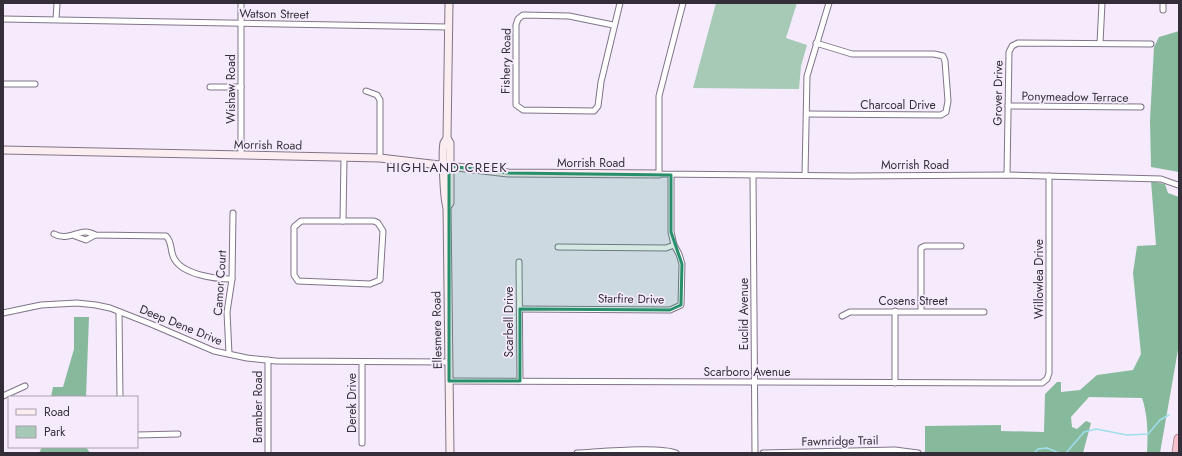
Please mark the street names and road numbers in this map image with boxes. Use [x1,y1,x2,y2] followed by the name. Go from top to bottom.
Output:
[239,4,309,24] street label: Watson Street
[496,28,516,94] street label: Fishery Road
[222,54,240,124] street label: Wishaw Road
[988,60,1008,126] street label: Grover Drive
[1021,87,1129,107] street label: Ponymeadow Terrace
[860,96,936,114] street label: Charcoal Drive
[234,135,302,155] street label: Morrish Road
[557,154,625,172] street label: Morrish Road
[881,156,949,174] street label: Morrish Road
[1030,239,1048,319] street label: Willowlea Drive
[209,249,231,316] street label: Camor Court
[735,278,753,350] street label: Euclid Avenue
[500,286,518,358] street label: Scarbell Drive
[598,289,664,309] street label: Starfire Drive
[427,291,447,369] street label: Ellesmere Road
[878,292,948,310] street label: Cosens Street
[137,300,225,350] street label: Deep Dene Drive
[703,363,791,381] street label: Scarboro Avenue
[249,371,267,443] street label: Bramber Road
[343,373,361,433] street label: Derek Drive
[801,431,879,451] street label: Fawnridge Trail

